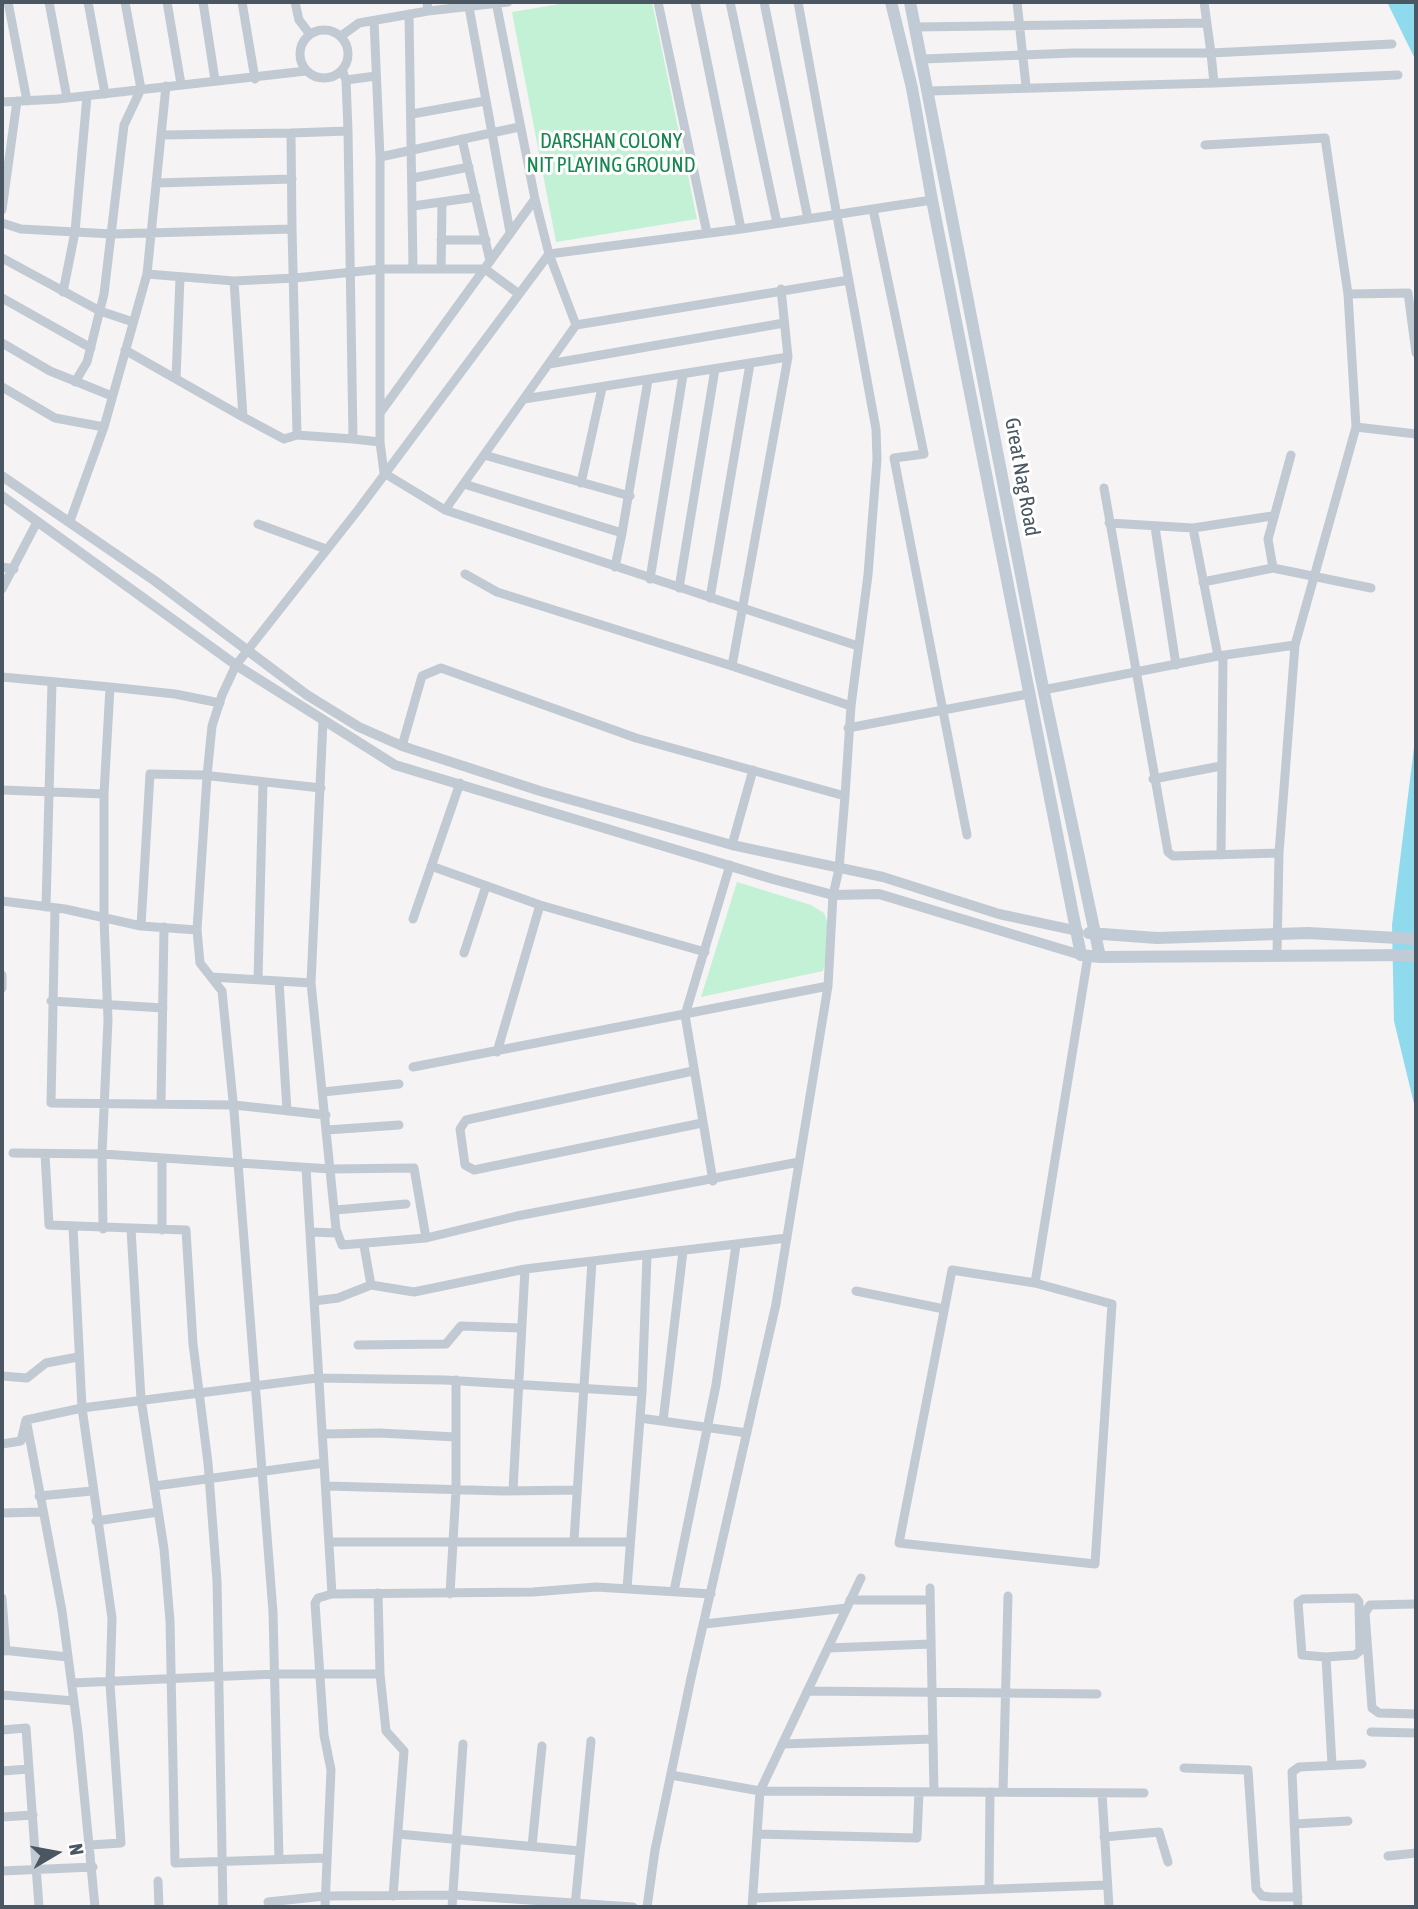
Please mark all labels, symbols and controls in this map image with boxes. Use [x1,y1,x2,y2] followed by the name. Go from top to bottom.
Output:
[527,128,695,178] park label: DARSHAN COLONY NIT PLAYING GROUND
[999,416,1045,538] street label: Great Nag Road
[21,1818,91,1888] north arrow
[65,1842,88,1857] text: N

